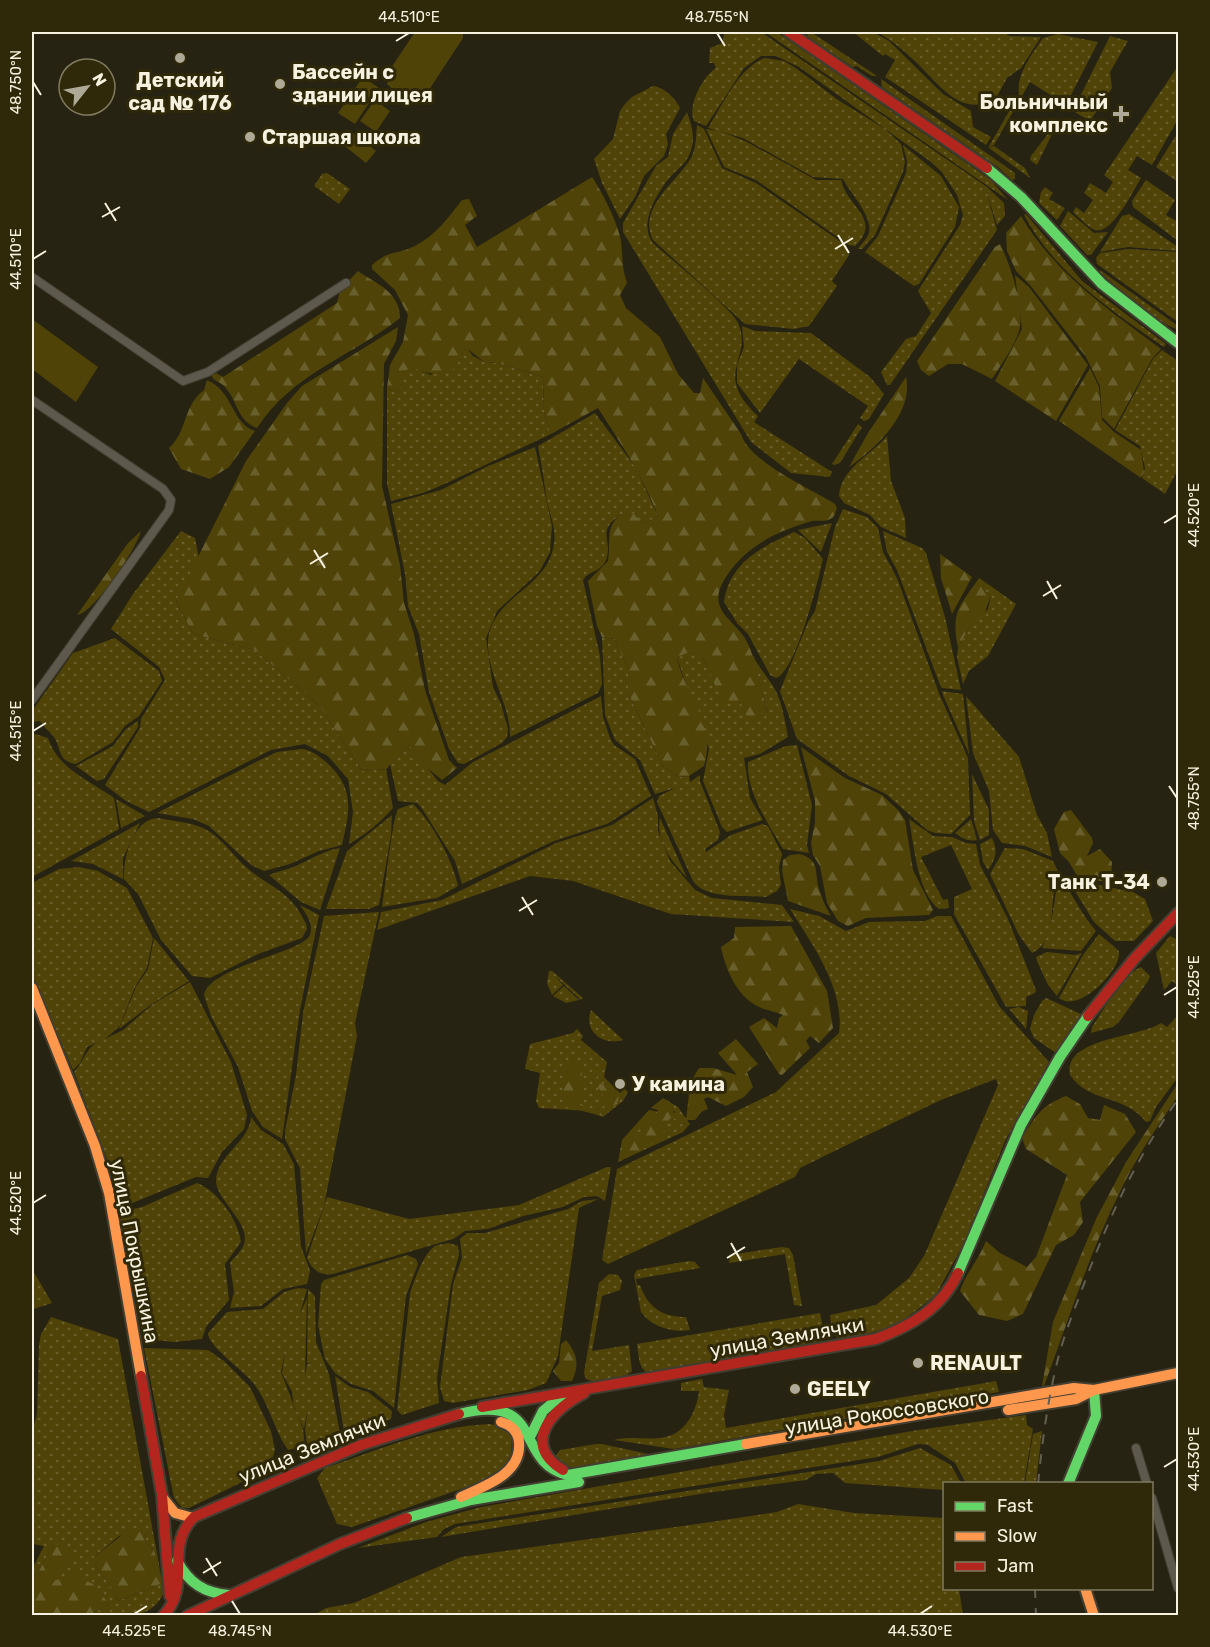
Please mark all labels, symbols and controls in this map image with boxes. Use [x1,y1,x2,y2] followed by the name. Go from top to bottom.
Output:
[378,8,440,26] text: 44.510°E
[685,8,749,26] text: 48.755°N
[7,50,25,114] text: 48.750°N
[173,51,187,65] marker: Детский сад № 176
[57,57,117,117] north arrow
[292,60,433,107] place label: Бассейн с здании лицея
[128,68,232,115] place label: Детский сад № 176
[88,70,111,89] text: N
[273,77,287,91] marker: Бассейн с здании лицея
[980,90,1108,137] place label: Больничный комплекс
[1112,105,1130,123] marker: Больничный комплекс
[262,125,421,149] place label: Старшая школа
[243,130,257,144] marker: Старшая школа
[7,228,25,290] text: 44.510°E
[1185,483,1203,547] text: 44.520°E
[7,700,25,762] text: 44.515°E
[1185,766,1203,830] text: 48.755°N
[1048,870,1150,894] place label: Танк Т-34
[1155,875,1169,889] marker: Танк Т-34
[1185,955,1203,1019] text: 44.525°E
[632,1072,725,1096] place label: У камина
[613,1077,627,1091] marker: У камина
[105,1157,165,1345] street label: улица Покрышкина
[7,1171,25,1235] text: 44.520°E
[708,1312,866,1362] street label: улица Землячки
[930,1351,1022,1375] place label: RENAULT
[911,1356,925,1370] marker: RENAULT
[807,1377,871,1401] place label: GEELY
[788,1382,802,1396] marker: GEELY
[783,1384,991,1440] street label: улица Рокоссовского
[235,1408,389,1488] street label: улица Землячки
[1185,1427,1203,1491] text: 44.530°E
[943,1482,1153,1590] legend
[997,1495,1033,1517] text: Fast
[997,1525,1037,1547] text: Slow
[997,1555,1034,1577] text: Jam
[102,1622,166,1640] text: 44.525°E
[208,1622,272,1640] text: 48.745°N
[888,1622,952,1640] text: 44.530°E

